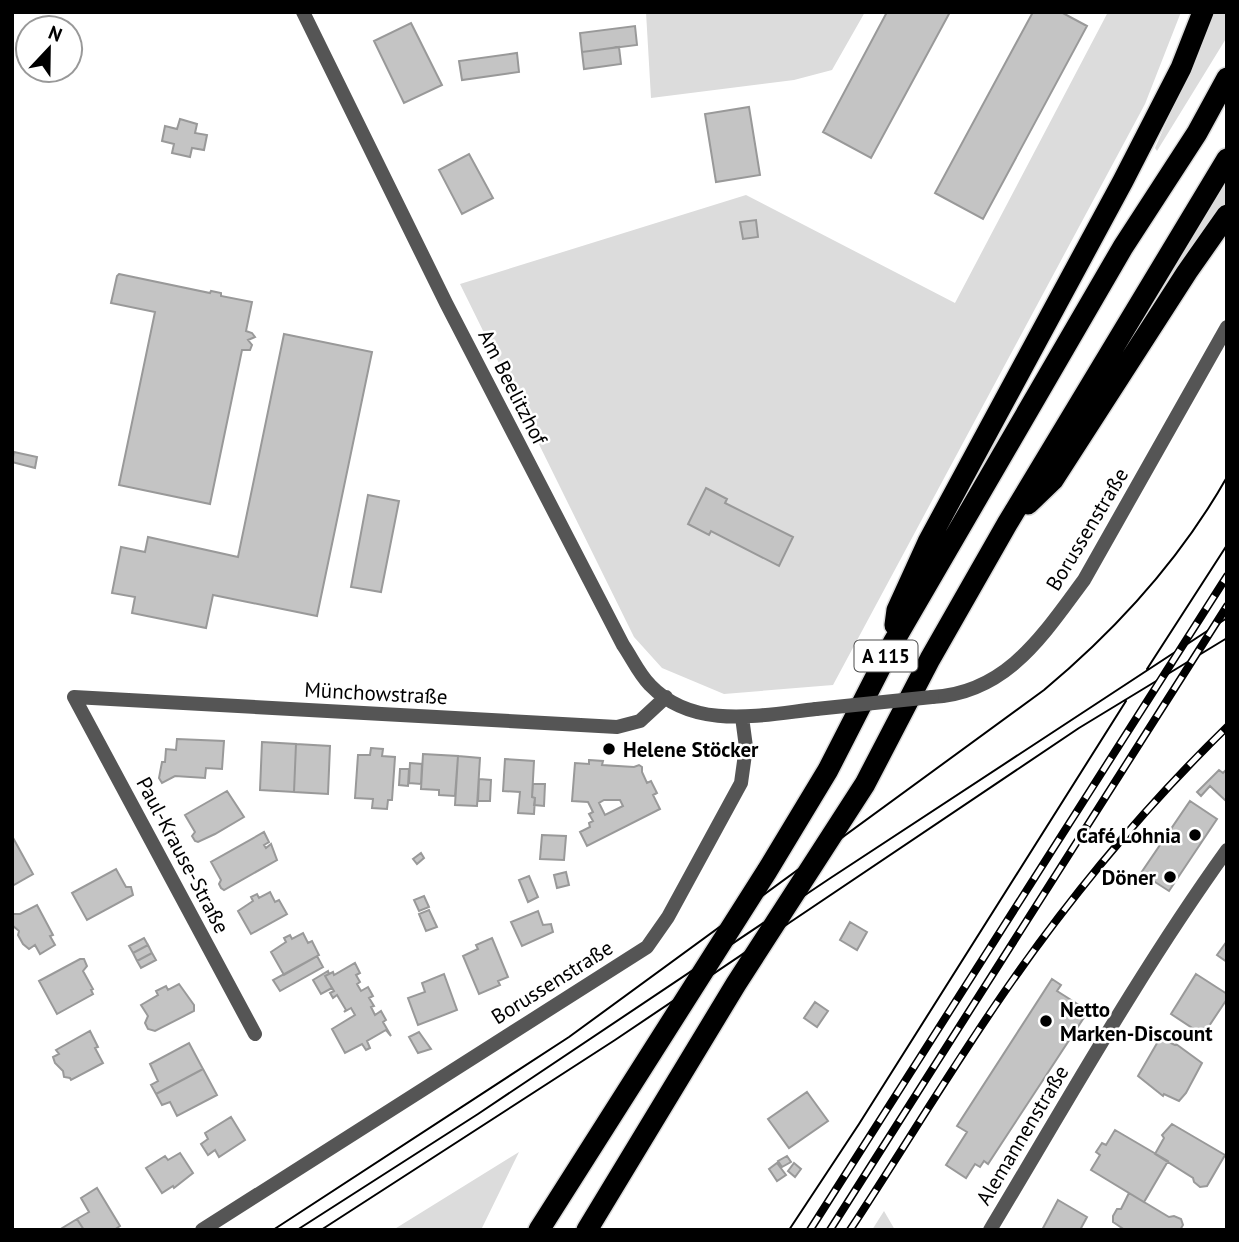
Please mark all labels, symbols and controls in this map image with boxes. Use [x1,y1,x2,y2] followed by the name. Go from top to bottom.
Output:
[14,14,84,84] north arrow
[45,20,66,47] text: N
[472,325,554,450] street label: Am Beelitzhof
[1040,463,1134,595] street label: Borussenstraße
[854,640,917,671] road number: A 115
[304,676,448,710] street label: Münchowstraße
[623,736,759,763] place label: Helene Stöcker
[601,741,617,757] marker: Helene Stöcker
[130,772,236,938] street label: Paul-Krause-Straße
[1076,822,1181,849] place label: Café Lohnia
[1187,827,1203,843] marker: Café Lohnia
[1102,864,1157,891] place label: Döner
[1162,869,1178,885] marker: Döner
[486,934,618,1030] street label: Borussenstraße
[1060,996,1213,1047] place label: Netto Marken-Discount
[1038,1013,1054,1029] marker: Netto Marken-Discount
[970,1060,1074,1210] street label: Alemannenstraße

